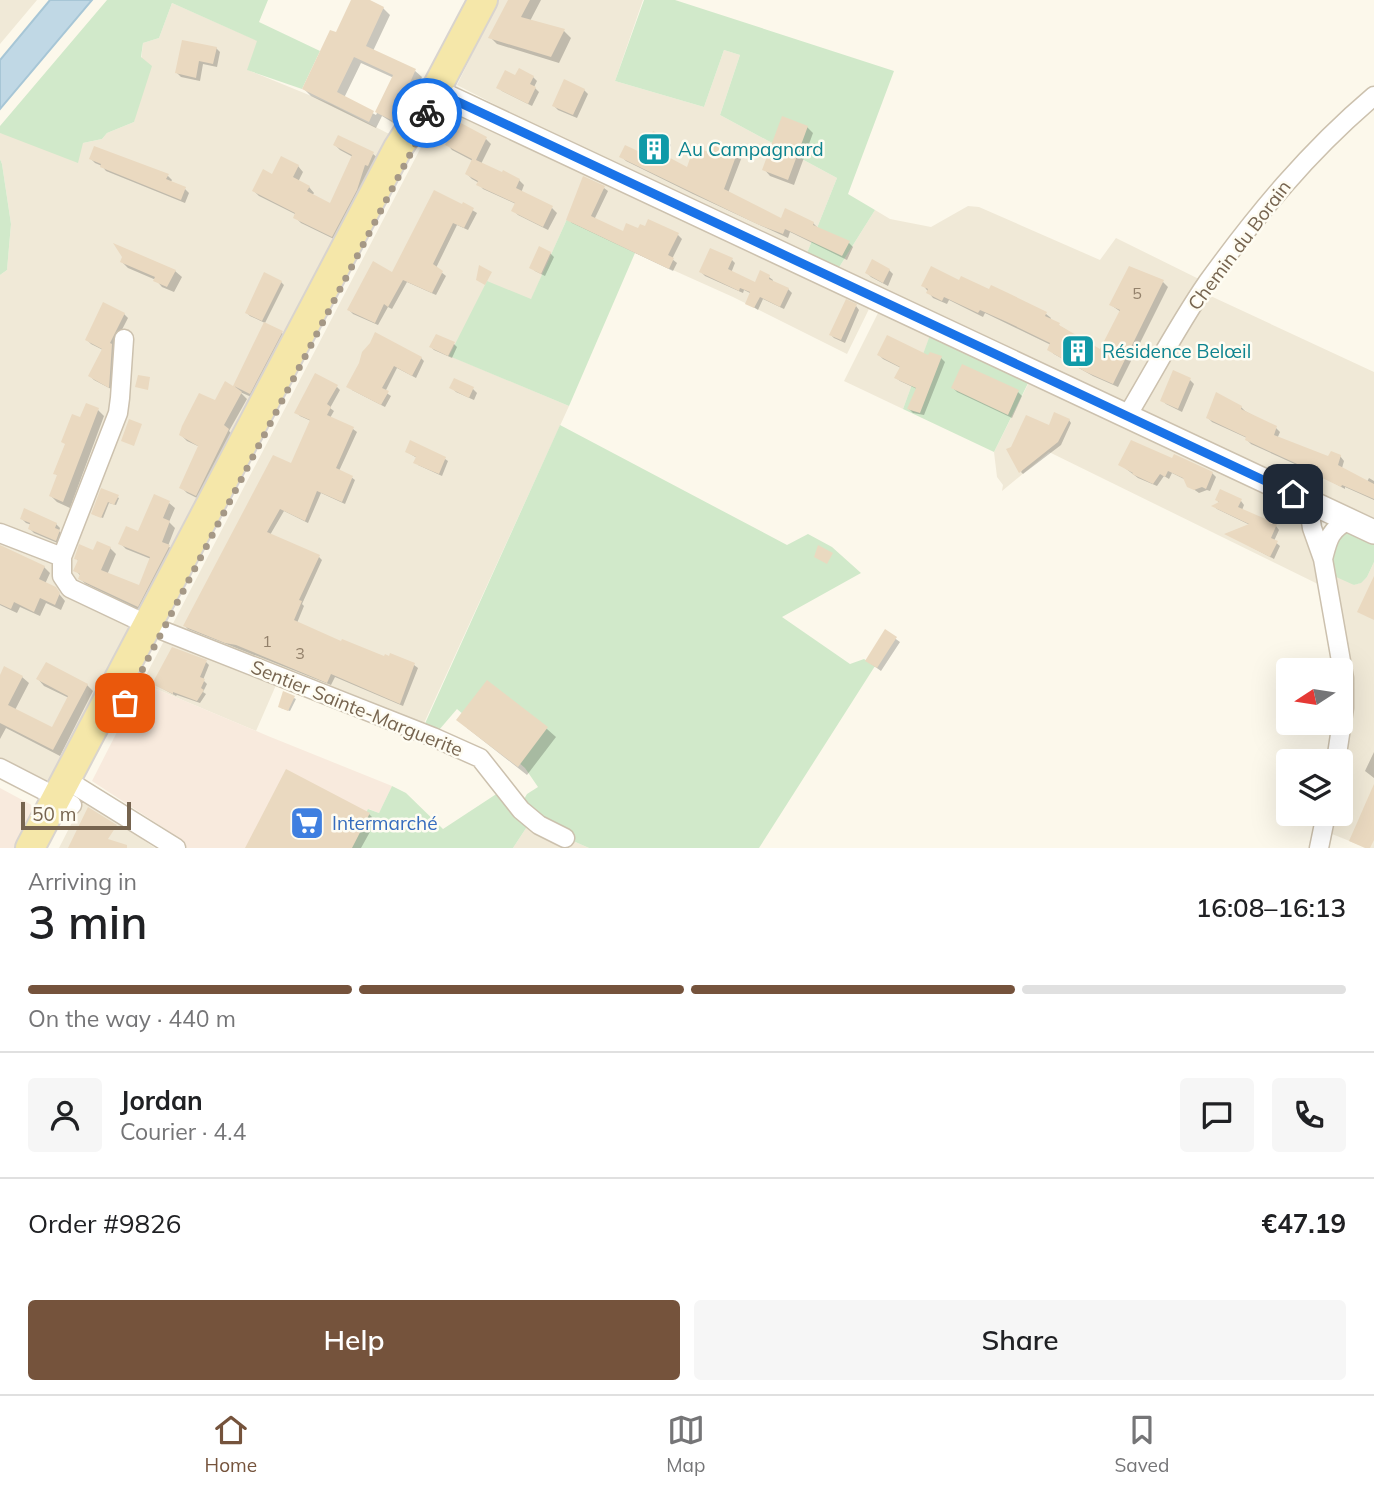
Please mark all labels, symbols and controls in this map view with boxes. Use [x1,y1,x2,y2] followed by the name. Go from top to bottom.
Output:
[392,78,462,148] courier
[408,94,446,132] icon: bike
[635,130,673,168] building icon: Au Campagnard
[678,137,824,161] place label: Au Campagnard
[1182,175,1296,315] street label: Chemin du Borain
[1132,283,1142,303] house number: 5
[1059,332,1097,370] building icon: Résidence Belœil
[1102,339,1251,363] place label: Résidence Belœil
[1263,464,1323,524] pin
[1274,475,1312,513] icon: home
[262,631,272,651] house number: 1
[295,643,305,663] house number: 3
[248,654,466,762] street label: Sentier Sainte-Marguerite
[1276,658,1353,735] north arrow
[1276,658,1353,826] map controls
[95,673,155,733] pin
[106,684,144,722] icon: bag
[1276,749,1353,826] button: layers
[21,799,131,831] scale bar
[32,802,76,826] text: 50 m
[288,804,326,842] supermarket icon: Intermarché
[332,811,438,835] place label: Intermarché
[28,867,137,896] text: Arriving in
[1196,891,1346,924] text: 16:08–16:13
[28,893,147,951] text: 3 min
[28,1004,236,1033] text: On the way · 440 m
[28,1078,102,1152] button: person
[1180,1078,1254,1152] button: chat
[1272,1078,1346,1152] button: phone
[120,1084,203,1117] text: Jordan
[120,1117,246,1146] text: Courier · 4.4
[28,1207,181,1240] text: Order #9826
[1262,1207,1346,1240] text: €47.19
[28,1300,680,1380] button: Help
[694,1300,1346,1380] button: Share
[205,1411,257,1477] tab: Home
[666,1411,705,1477] tab: Map
[1115,1411,1169,1477] tab: Saved

